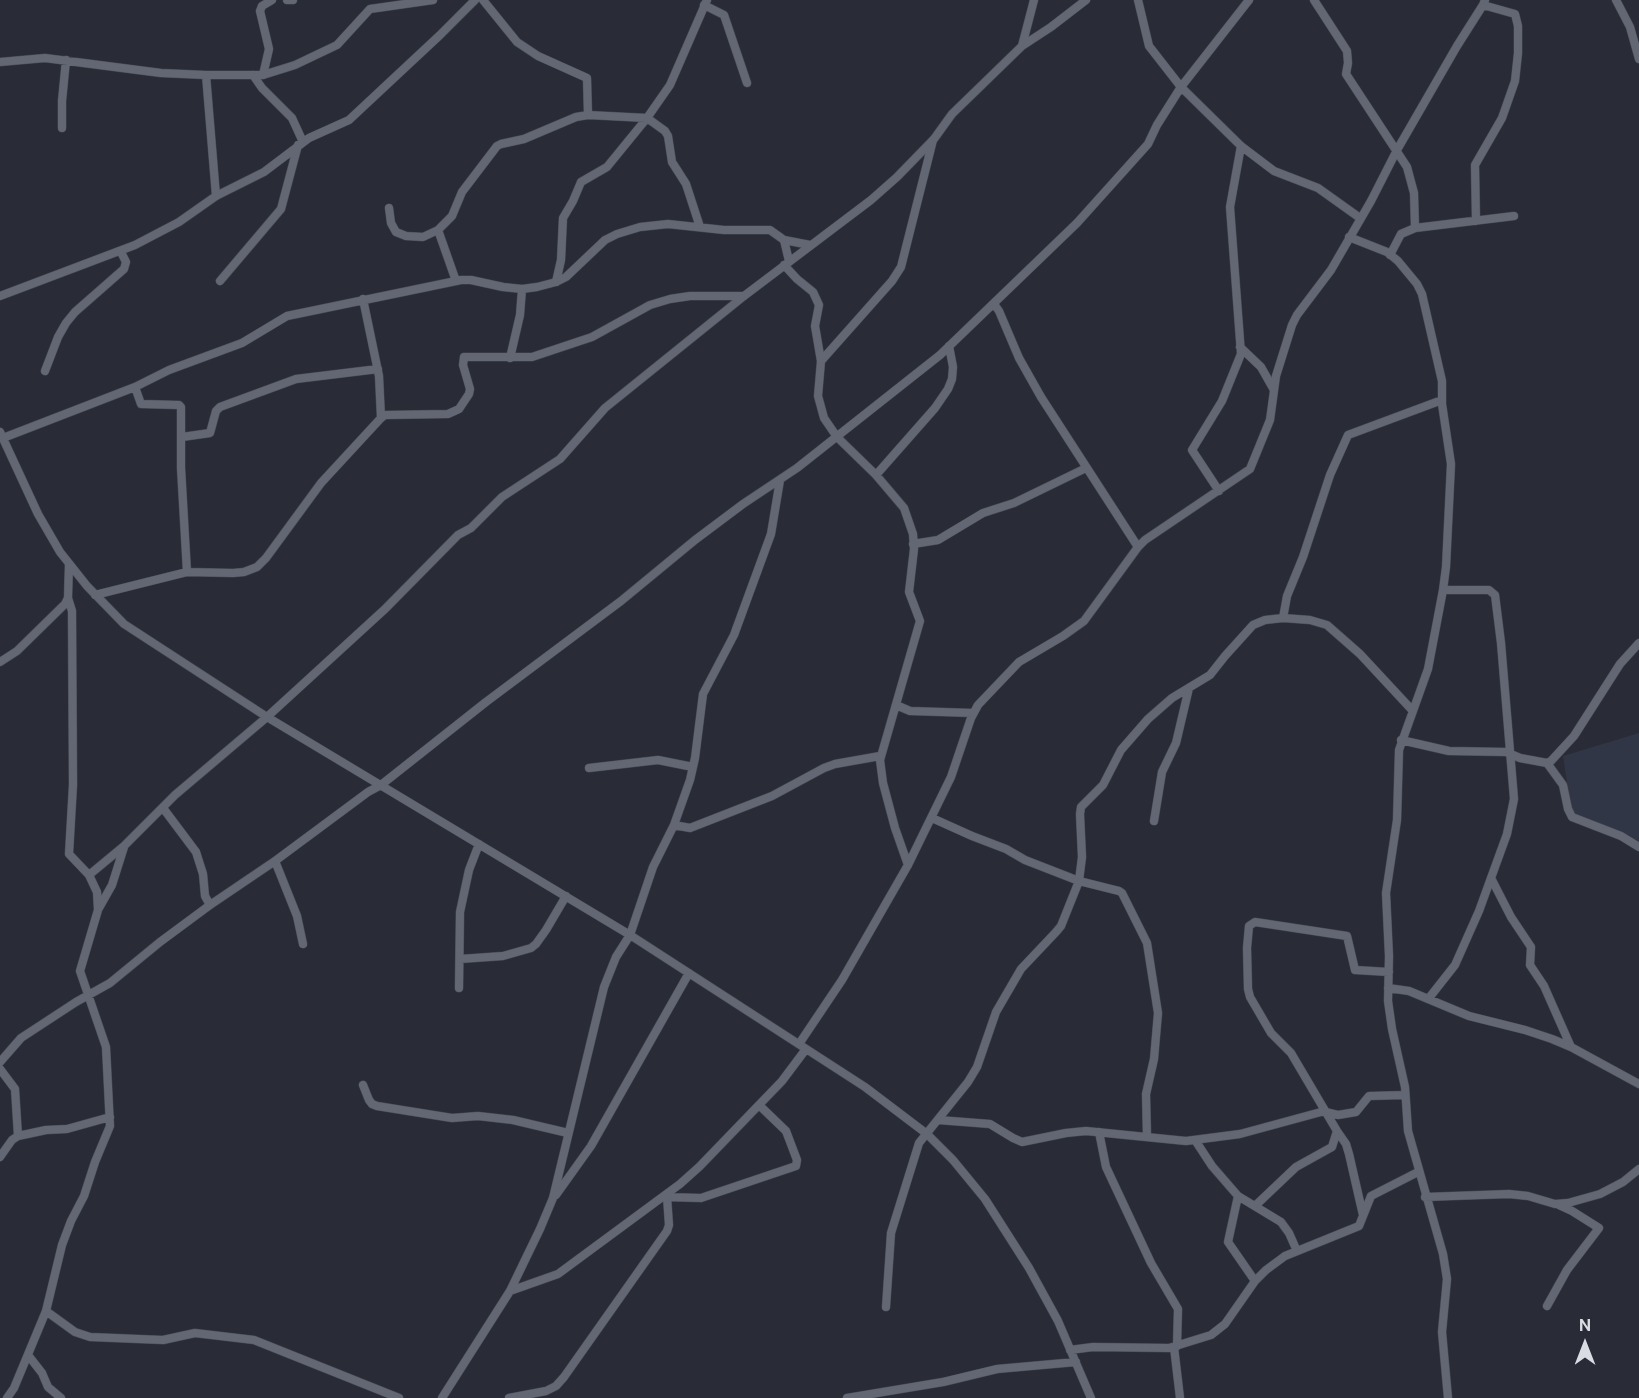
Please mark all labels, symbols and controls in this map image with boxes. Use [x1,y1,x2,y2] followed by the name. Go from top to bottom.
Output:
[1555,1314,1615,1374] north arrow
[1579,1316,1591,1335] text: N

